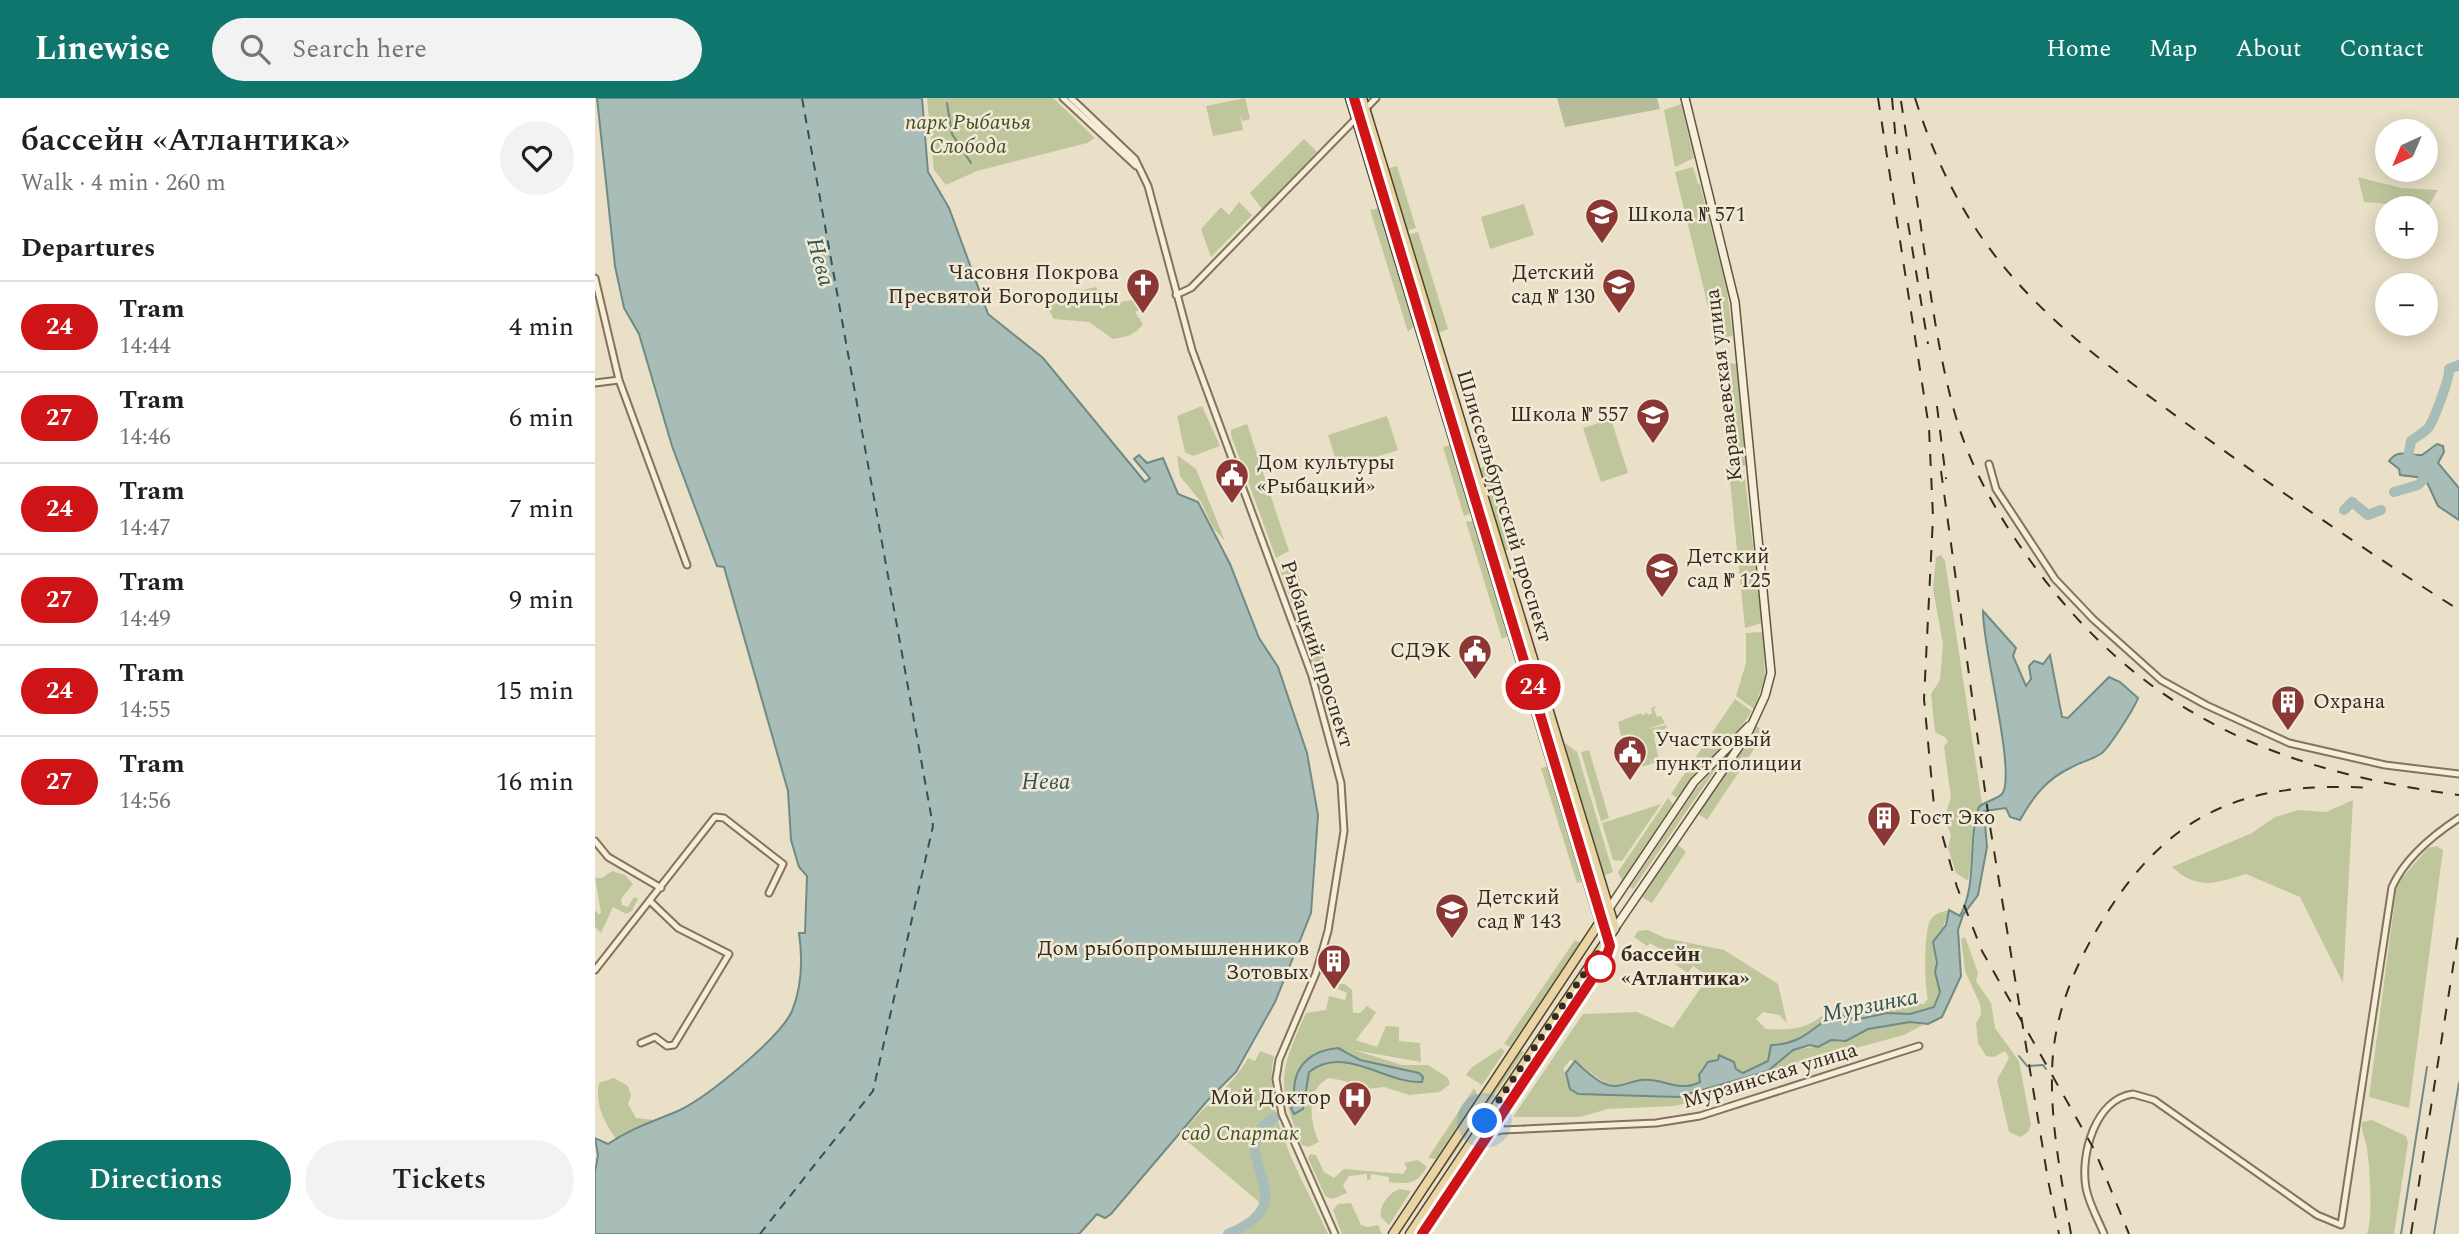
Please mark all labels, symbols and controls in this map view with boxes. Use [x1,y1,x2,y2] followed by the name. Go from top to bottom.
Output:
[212,18,702,81] search box
[35,24,170,74] text: Linewise
[292,29,427,69] text: Search here
[236,30,274,68] icon: search
[2046,31,2111,67] text: Home
[2149,31,2197,67] text: Map
[2235,31,2301,67] text: About
[2339,31,2424,67] text: Contact
[905,107,1031,163] park label: парк Рыбачья Слобода
[21,115,350,165] text: бассейн «Атлантика»
[2375,119,2438,182] north arrow
[2375,119,2438,336] map controls
[500,121,574,195] button: heart
[21,166,226,201] text: Walk · 4 min · 260 m
[1583,196,1621,245] school or university icon: Школа № 571
[2375,196,2438,259] button: +
[1627,199,1746,231] place label: Школа № 571
[21,228,155,268] text: Departures
[796,234,844,291] water label: Нева
[888,257,1120,313] place label: Часовня Покрова Пресвятой Богородицы
[1511,257,1595,313] place label: Детский сад № 130
[1124,266,1162,315] church icon: Часовня Покрова Пресвятой Богородицы
[1600,266,1638,315] school or university icon: Детский сад № 130
[2375,273,2438,336] button: −
[1696,286,1752,483] street label: Караваевская улица
[119,289,185,329] text: Tram
[509,307,574,347] text: 4 min
[46,309,73,345] text: 24
[119,329,171,364] text: 14:44
[1447,366,1561,646] street label: Шлиссельбургский проспект
[119,380,185,420] text: Tram
[1634,396,1672,445] school or university icon: Школа № 557
[509,398,574,438] text: 6 min
[1510,399,1629,431] place label: Школа № 557
[46,400,73,436] text: 27
[119,420,171,455] text: 14:46
[1257,447,1395,503] place label: Дом культуры «Рыбацкий»
[1213,456,1251,505] public building icon: Дом культуры «Рыбацкий»
[119,471,185,511] text: Tram
[509,489,574,529] text: 7 min
[46,491,73,527] text: 24
[119,511,171,546] text: 14:47
[1687,541,1771,597] place label: Детский сад № 125
[1643,550,1681,599] school or university icon: Детский сад № 125
[1272,556,1362,752] street label: Рыбацкий проспект
[119,562,185,602] text: Tram
[509,580,574,620] text: 9 min
[46,582,73,618] text: 27
[119,602,171,637] text: 14:49
[1456,632,1494,681] public building icon: СДЭК
[1390,635,1451,667] place label: СДЭК
[119,653,185,693] text: Tram
[1501,664,1565,710] line badge: 24
[1520,669,1546,705] text: 24
[496,671,574,711] text: 15 min
[46,673,73,709] text: 24
[2269,683,2307,732] building icon: Охрана
[2313,686,2386,718] place label: Охрана
[119,693,171,728] text: 14:55
[1655,724,1802,780] place label: Участковый пункт полиции
[1611,733,1649,782] public building icon: Участковый пункт полиции
[119,744,185,784] text: Tram
[496,762,574,802] text: 16 min
[46,764,73,800] text: 27
[1021,765,1071,800] water label: Нева
[119,784,171,819] text: 14:56
[1865,799,1903,848] building icon: Гост Эко
[1909,802,1995,834] place label: Гост Эко
[1477,882,1562,938] place label: Детский сад № 143
[1433,891,1471,940] school or university icon: Детский сад № 143
[1037,933,1309,989] place label: Дом рыбопромышленников Зотовых
[1621,939,1750,995] place label: бассейн «Атлантика»
[1315,942,1353,991] building icon: Дом рыбопромышленников Зотовых
[1585,952,1615,982] marker: бассейн «Атлантика»
[1819,979,1922,1033] water label: Мурзинка
[1679,1034,1862,1118] street label: Мурзинская улица
[1336,1079,1374,1128] hospital icon: Мой Доктор
[1210,1082,1331,1114] place label: Мой Доктор
[1467,1103,1502,1138] your location
[1181,1118,1299,1150] park label: сад Спартак
[21,1140,291,1220] button: Directions
[305,1140,574,1220] button: Tickets

